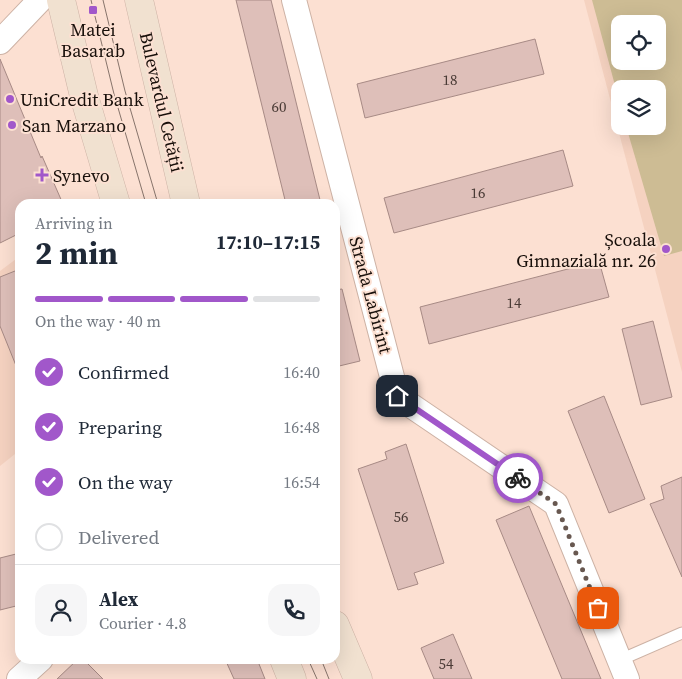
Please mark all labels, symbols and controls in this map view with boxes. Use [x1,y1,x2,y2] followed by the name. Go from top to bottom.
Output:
[87,4,99,16] marker: Matei Basarab
[611,15,666,135] map controls
[611,15,666,70] button: locate
[61,17,125,63] place label: Matei Basarab
[134,29,190,175] street label: Bulevardul Cetății
[442,69,458,90] house number: 18
[611,80,666,135] button: layers
[20,87,144,112] place label: UniCredit Bank
[4,93,16,105] marker: UniCredit Bank
[271,96,287,117] house number: 60
[22,113,126,138] place label: San Marzano
[6,119,18,131] marker: San Marzano
[53,163,110,188] place label: Synevo
[35,168,49,182] marker: Synevo
[470,182,486,203] house number: 16
[35,212,113,234] text: Arriving in
[516,227,657,273] place label: Școala Gimnazială nr. 26
[216,229,320,255] text: 17:10–17:15
[35,231,118,275] text: 2 min
[343,234,399,356] street label: Strada Labirint
[660,243,672,255] marker: Școala Gimnazială nr. 26
[506,292,522,313] house number: 14
[35,310,161,332] text: On the way · 40 m
[35,358,63,386] icon: check
[78,359,169,385] text: Confirmed
[283,361,320,383] text: 16:40
[376,375,418,417] pin
[383,382,411,410] icon: home
[35,413,63,441] icon: check
[78,414,162,440] text: Preparing
[283,416,320,438] text: 16:48
[493,453,543,503] courier
[504,464,532,492] icon: bike
[35,468,63,496] icon: check
[78,469,173,495] text: On the way
[283,471,320,493] text: 16:54
[393,506,409,527] house number: 56
[78,524,159,550] text: Delivered
[35,584,87,636] button: person
[268,584,320,636] button: phone
[99,586,138,612] text: Alex
[577,587,619,629] pin
[584,594,612,622] icon: bag
[99,612,187,634] text: Courier · 4.8
[438,653,454,674] house number: 54

